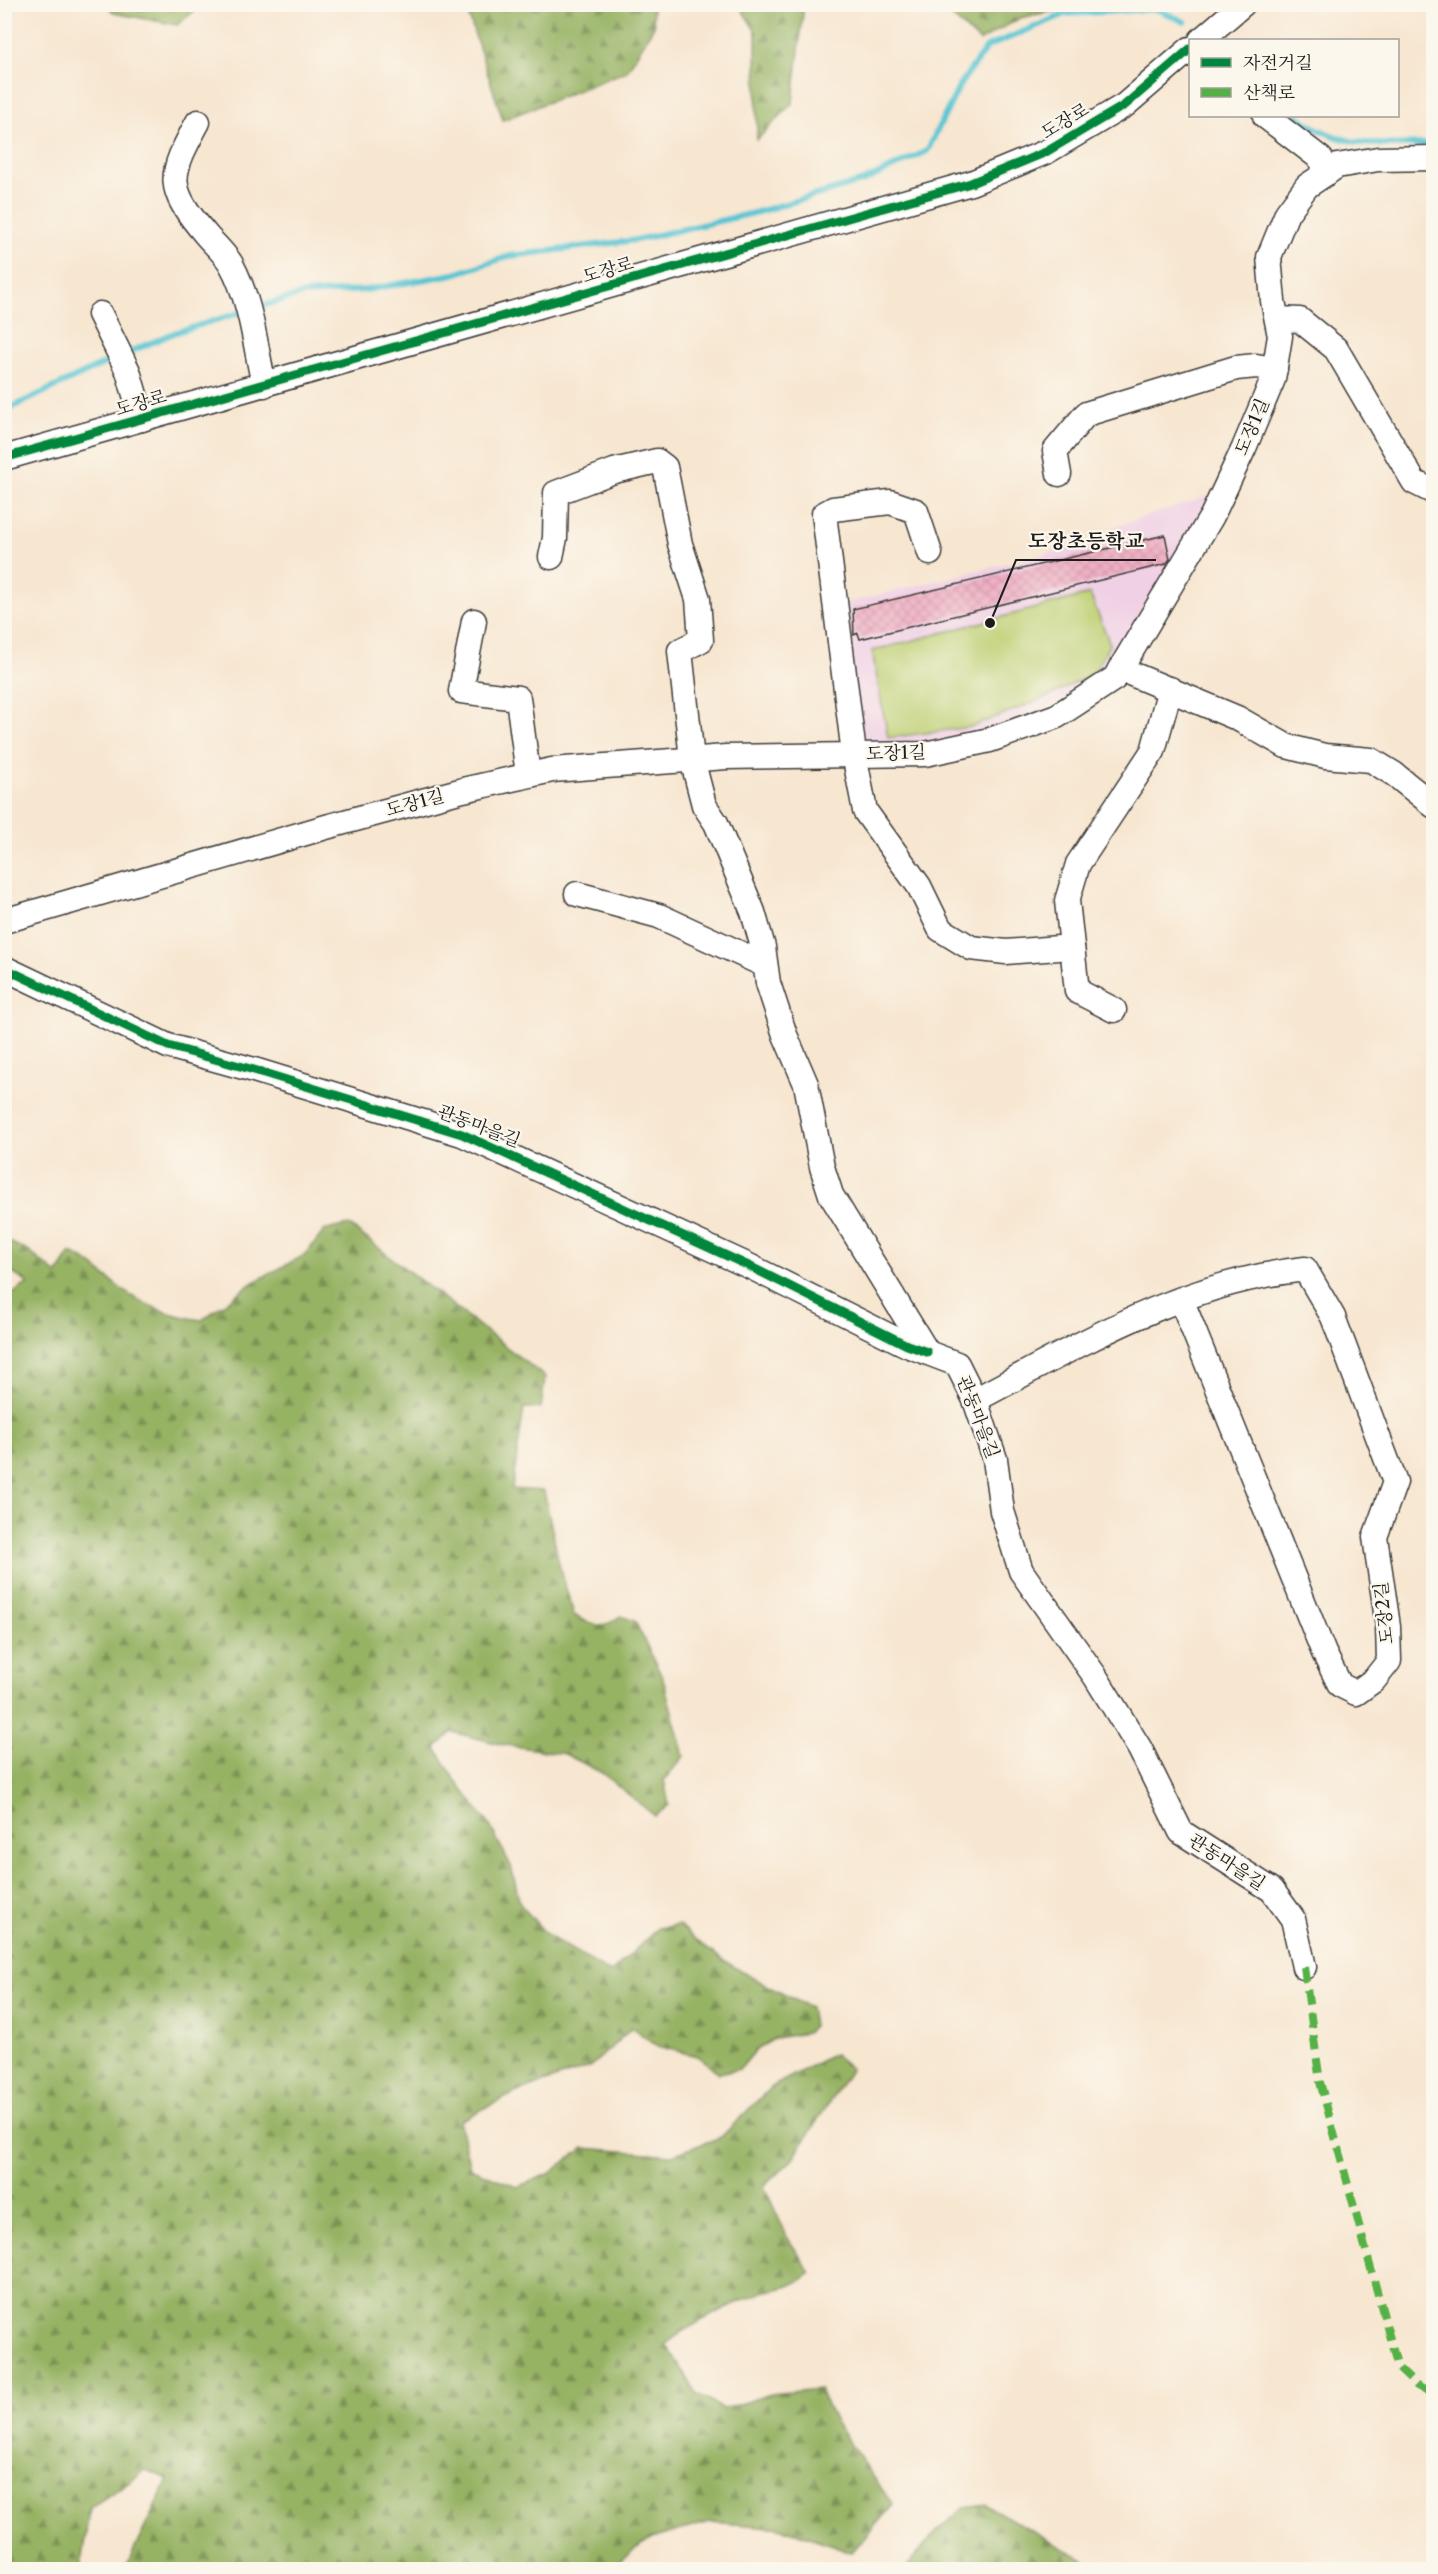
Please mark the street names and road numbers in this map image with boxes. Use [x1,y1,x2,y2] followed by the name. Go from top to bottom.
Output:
[1037,98,1093,144] street label: 도장로
[580,252,636,288] street label: 도장로
[113,385,169,421] street label: 도장로
[1230,395,1274,459] street label: 도장1길
[866,741,926,765] street label: 도장1길
[383,785,447,821] street label: 도장1길
[434,1100,524,1152] street label: 관동마을길
[952,1372,1004,1462] street label: 관동마을길
[1370,1581,1398,1645] street label: 도장2길
[1185,1829,1269,1895] street label: 관동마을길

